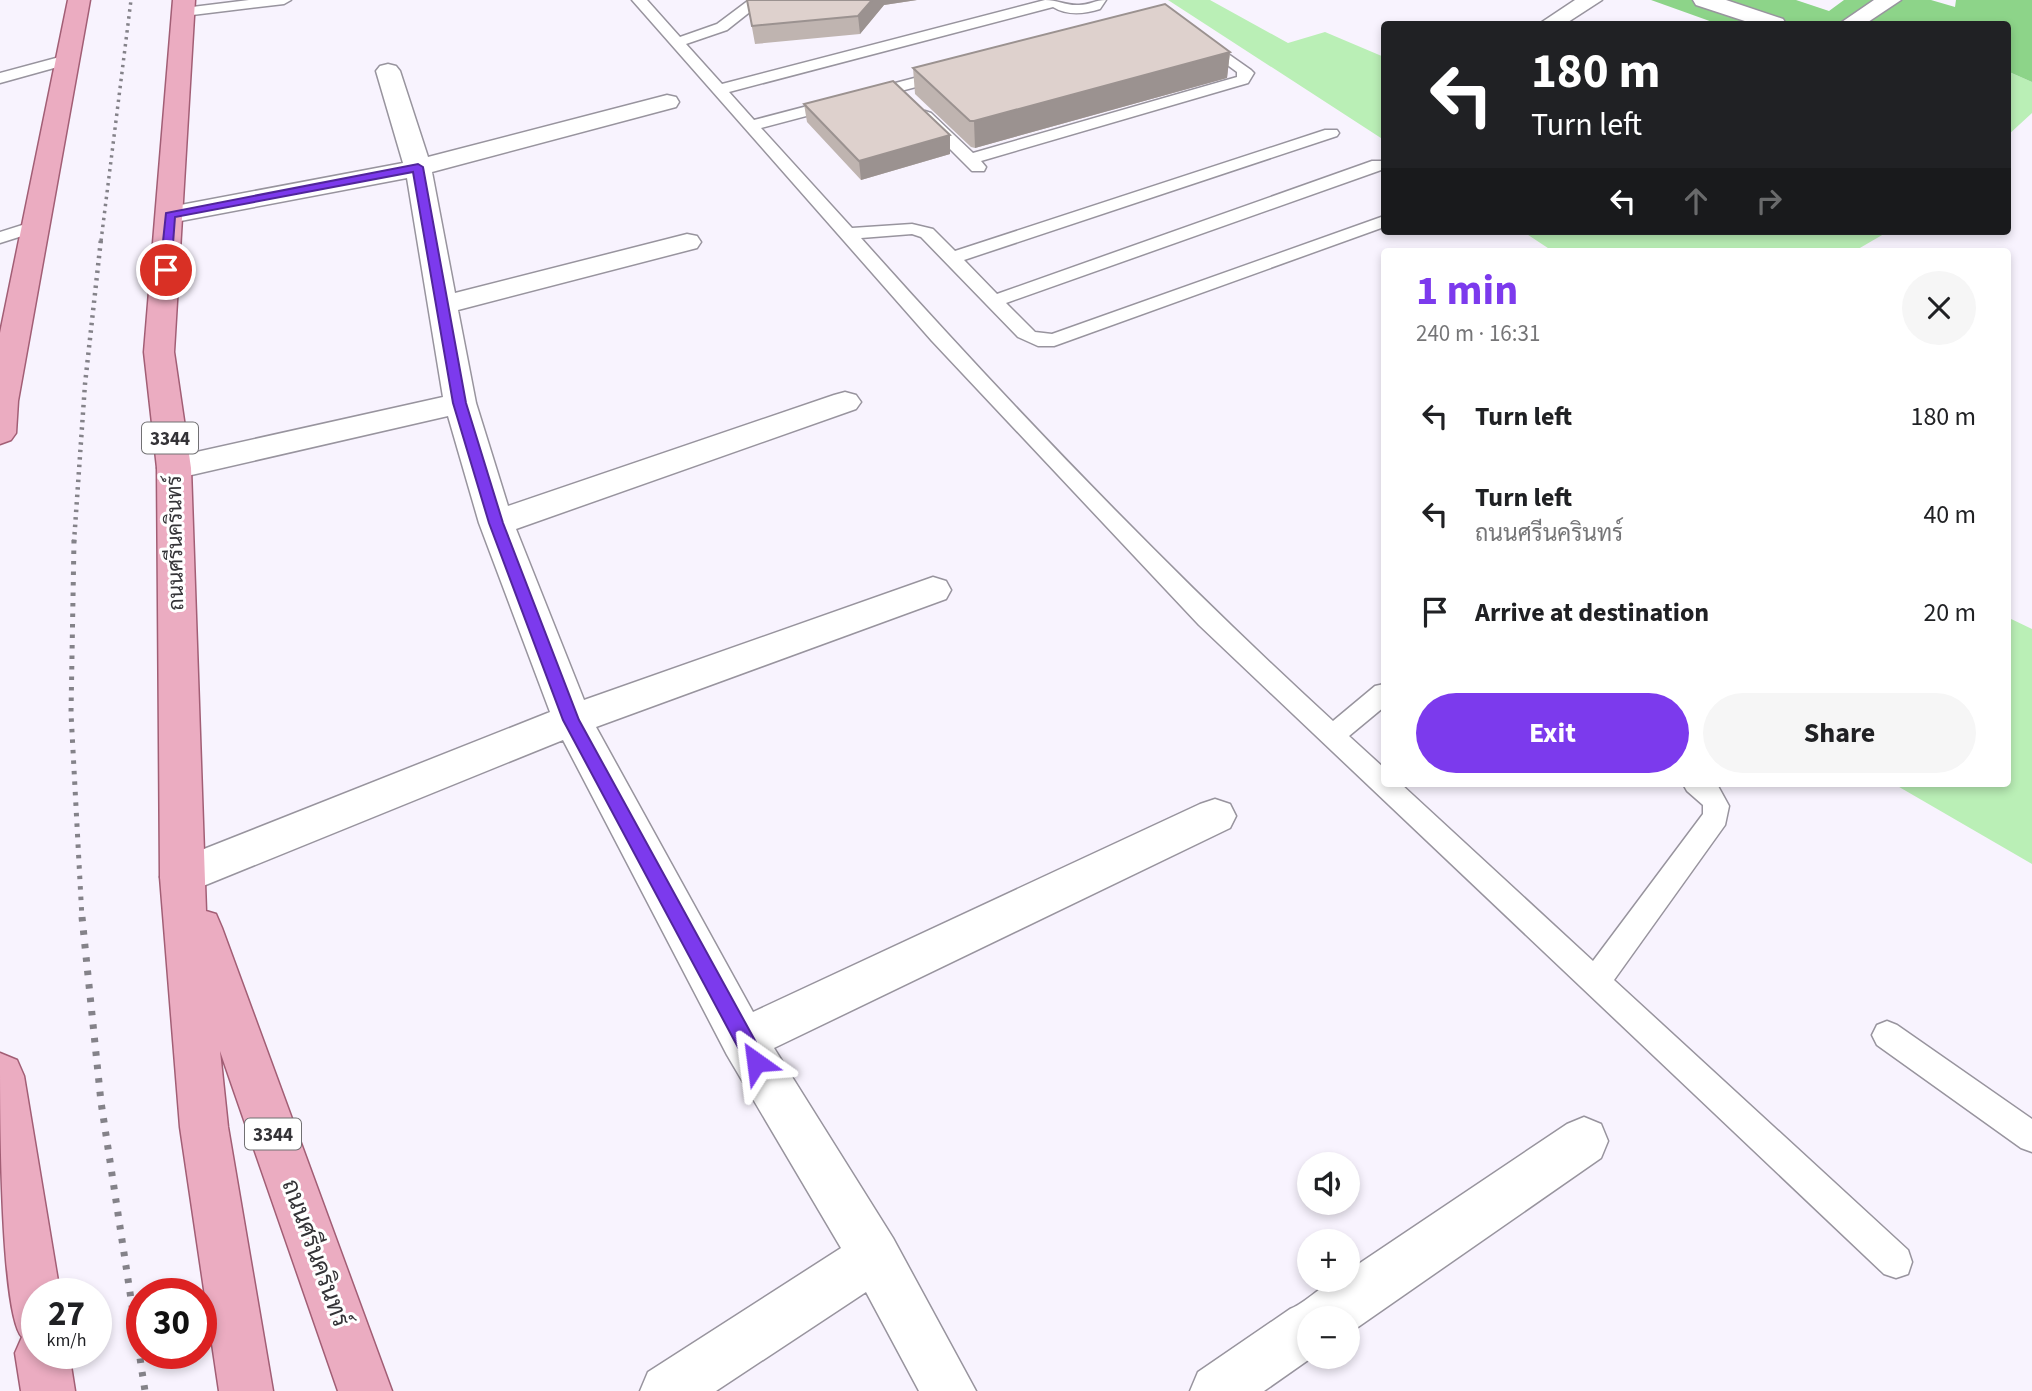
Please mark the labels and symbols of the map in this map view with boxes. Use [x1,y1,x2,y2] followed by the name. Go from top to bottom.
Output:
[136,240,196,300] pin
[142,422,198,453] road number: 3344
[159,475,191,611] street label: ถนนศรีนครินทร์
[719,1025,793,1099] position arrow
[245,1118,301,1150] road number: 3344
[273,1175,358,1332] street label: ถนนศรีนครินทร์
[126,1278,217,1369] speed limit sign: 30

